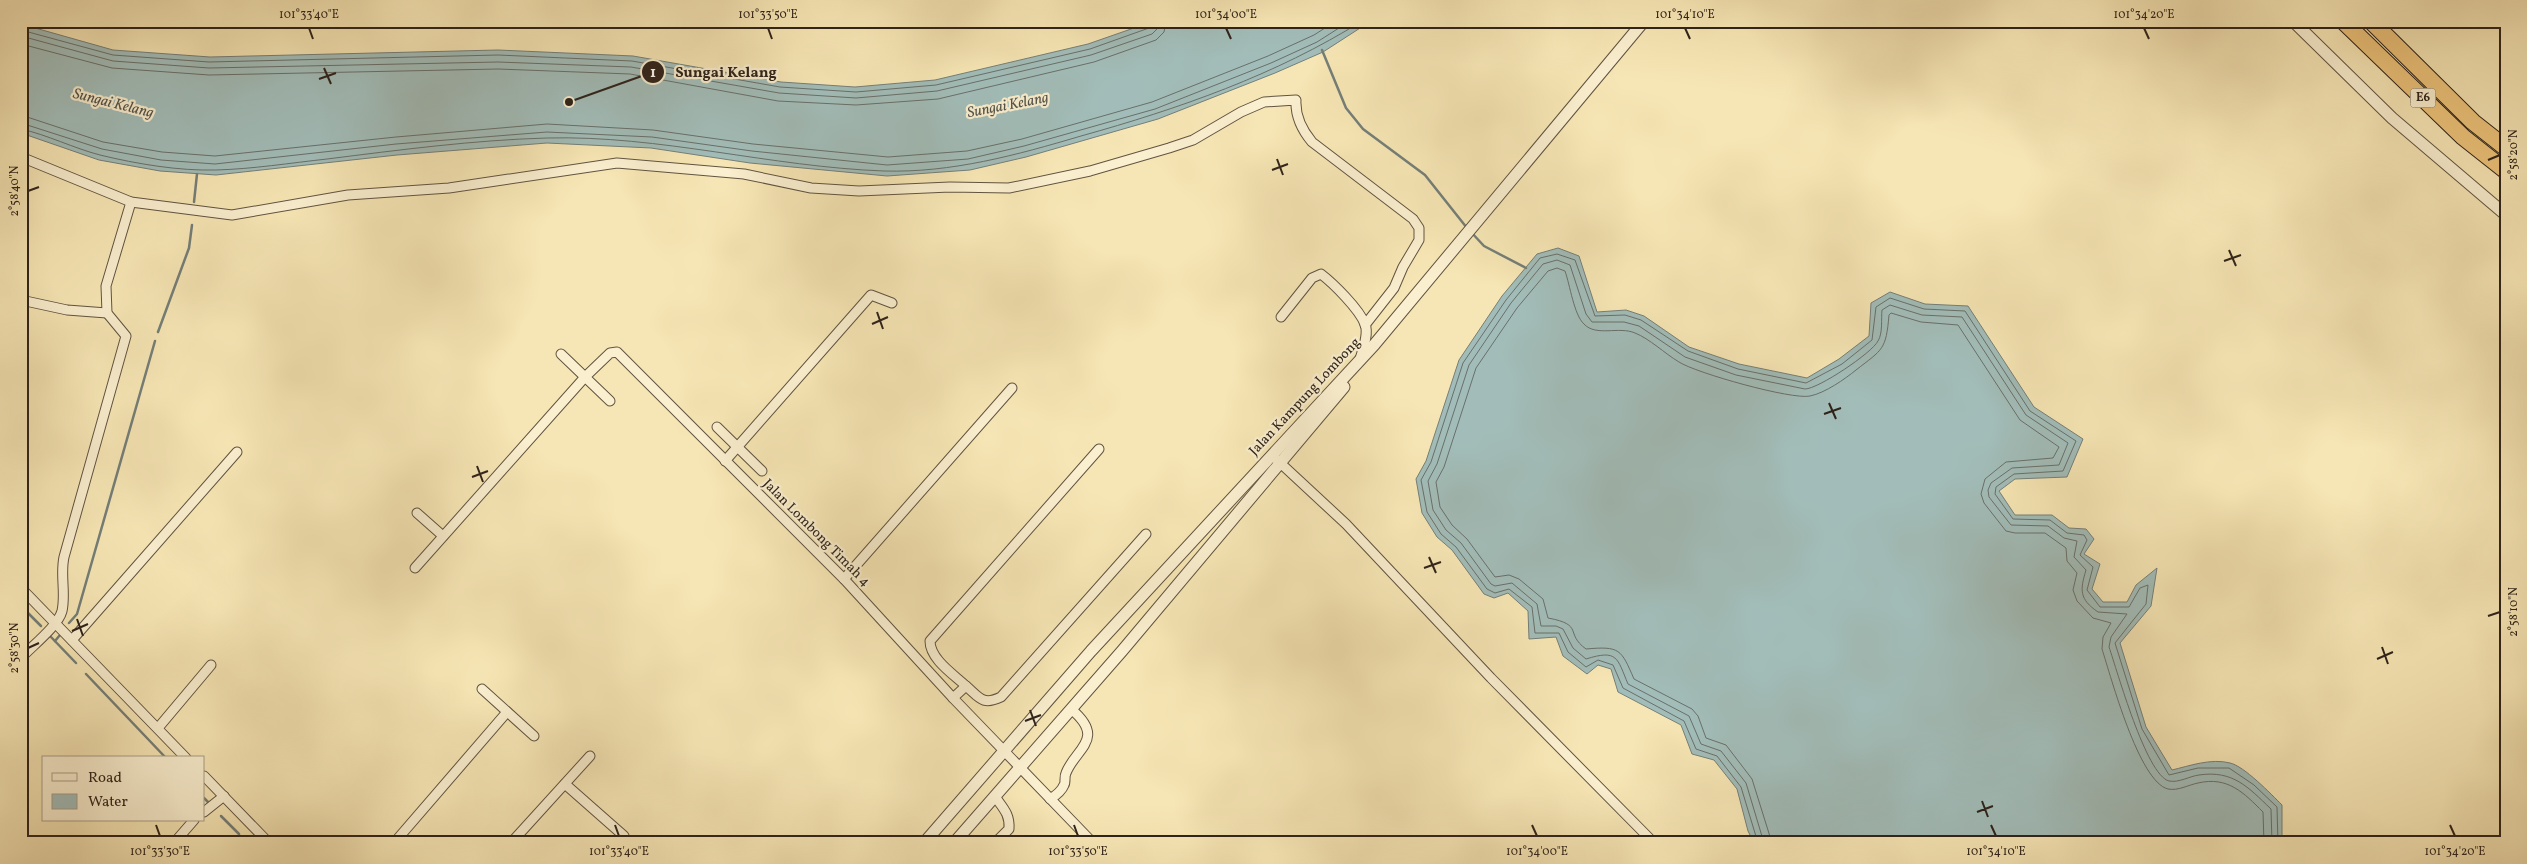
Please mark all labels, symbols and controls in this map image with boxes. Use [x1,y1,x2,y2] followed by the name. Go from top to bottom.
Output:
[279,7,339,23] text: 101°33'40"E
[738,7,798,23] text: 101°33'50"E
[1195,7,1257,23] text: 101°34'00"E
[1655,7,1715,23] text: 101°34'10"E
[2114,7,2174,23] text: 101°34'20"E
[640,57,787,87] callout: Sungai Kelang
[650,63,656,84] text: 1
[675,63,777,84] text: Sungai Kelang
[70,84,156,124] water label: Sungai Kelang
[965,88,1051,124] water label: Sungai Kelang
[2410,89,2436,108] road number: E6
[2506,129,2522,181] text: 2°58'20"N
[7,165,23,216] text: 2°58'40"N
[1245,334,1365,460] street label: Jalan Kampung Lombong
[758,475,874,591] street label: Jalan Lombong Timah 4
[2506,587,2522,637] text: 2°58'10"N
[7,622,23,673] text: 2°58'30"N
[42,756,205,822] legend
[88,768,122,789] text: Road
[88,792,128,813] text: Water
[130,844,190,860] text: 101°33'30"E
[589,844,649,860] text: 101°33'40"E
[1048,844,1108,860] text: 101°33'50"E
[1506,844,1568,860] text: 101°34'00"E
[1966,844,2026,860] text: 101°34'10"E
[2425,844,2485,860] text: 101°34'20"E

